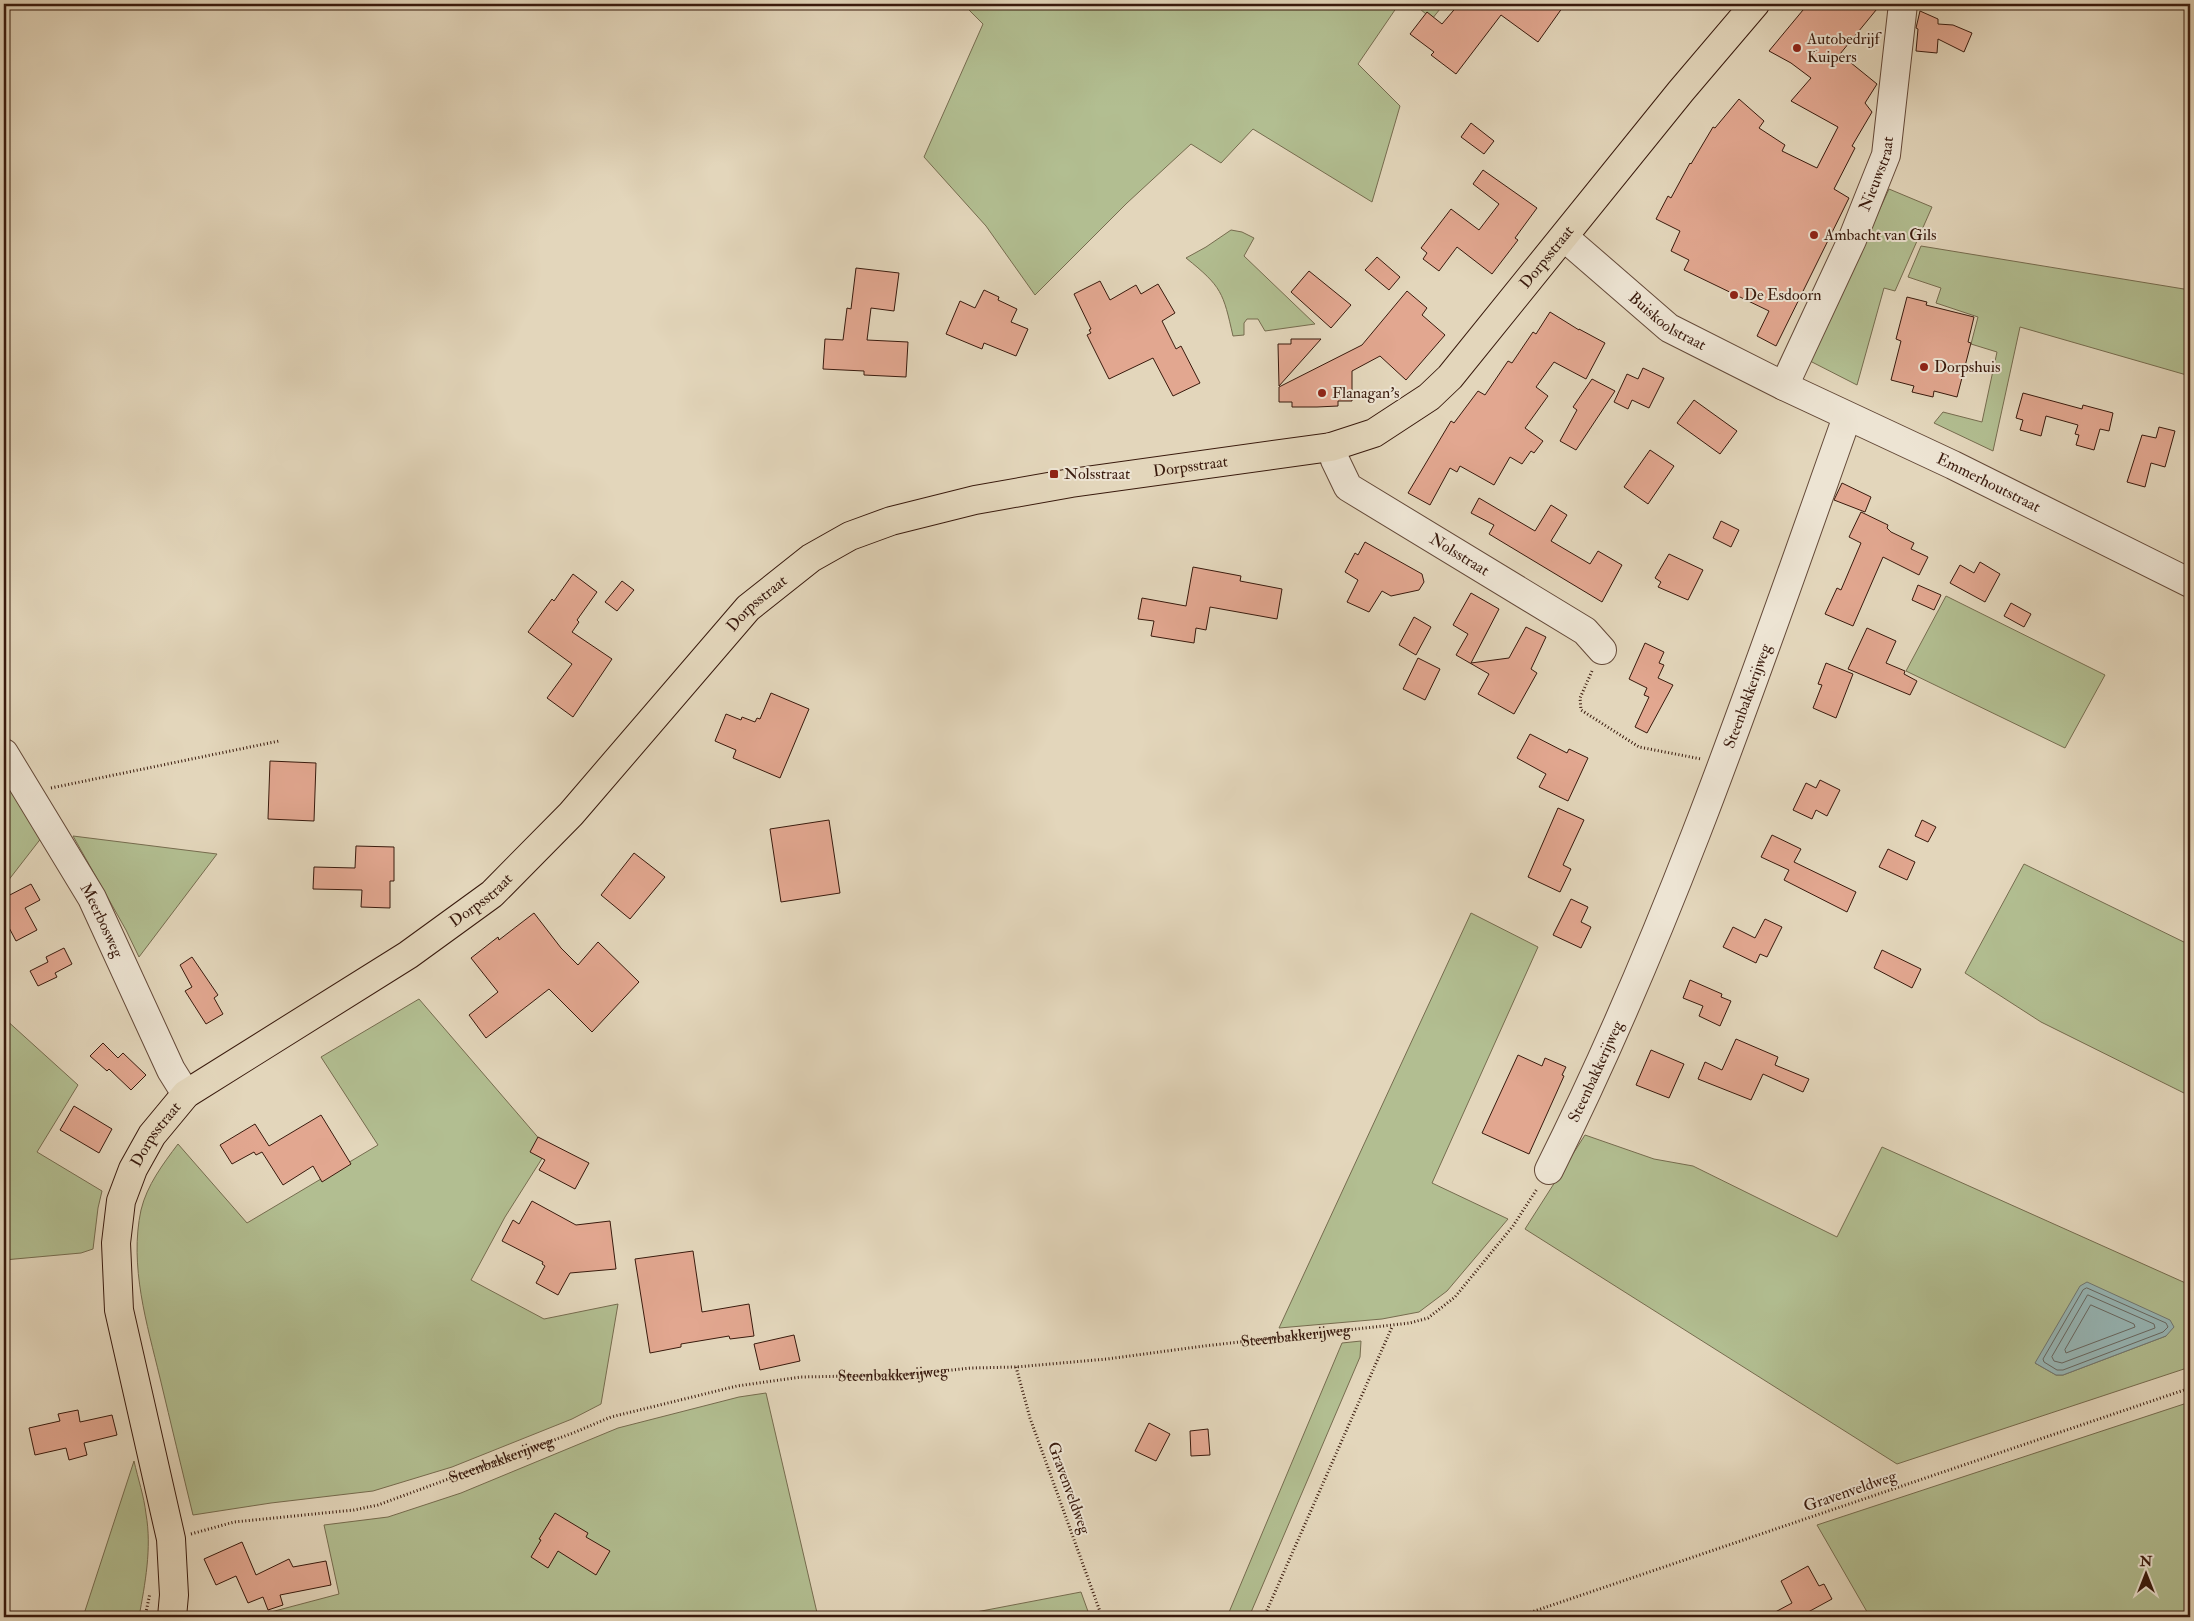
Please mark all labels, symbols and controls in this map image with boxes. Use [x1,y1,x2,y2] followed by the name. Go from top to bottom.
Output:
[1806,29,1882,68] place label: Autobedrijf Kuipers
[1791,42,1803,54] marker: Autobedrijf Kuipers
[1855,136,1898,214] street label: Nieuwstraat
[1515,222,1578,293] street label: Dorpsstraat
[1823,225,1937,245] place label: Ambacht van Gils
[1808,229,1820,241] marker: Ambacht van Gils
[1744,285,1822,305] place label: De Esdoorn
[1625,288,1709,355] street label: Buiskoolstraat
[1728,289,1740,301] marker: De Esdoorn
[1934,357,2001,378] place label: Dorpshuis
[1918,361,1930,373] marker: Dorpshuis
[1332,383,1400,403] place label: Flanagan's
[1316,387,1328,399] marker: Flanagan's
[1933,449,2044,517] street label: Emmerhoutstraat
[1152,451,1229,482] street label: Dorpsstraat
[1064,464,1130,484] place label: Nolsstraat
[1048,468,1060,480] marker: Nolsstraat
[1426,529,1493,580] street label: Nolsstraat
[722,571,791,636] street label: Dorpsstraat
[1719,640,1776,751] street label: Steenbakkerijweg
[446,869,517,932] street label: Dorpsstraat
[75,879,128,962] street label: Meerbosweg
[1564,1016,1628,1126] street label: Steenbakkerijweg
[126,1098,185,1171] street label: Dorpsstraat
[1240,1320,1352,1352] street label: Steenbakkerijweg
[838,1360,950,1386] street label: Steenbakkerijweg
[446,1431,557,1488] street label: Steenbakkerijweg
[1043,1439,1095,1538] street label: Gravenveldweg
[1801,1465,1900,1516] street label: Gravenveldweg
[2122,1548,2172,1598] north arrow
[2139,1553,2153,1570] text: N

